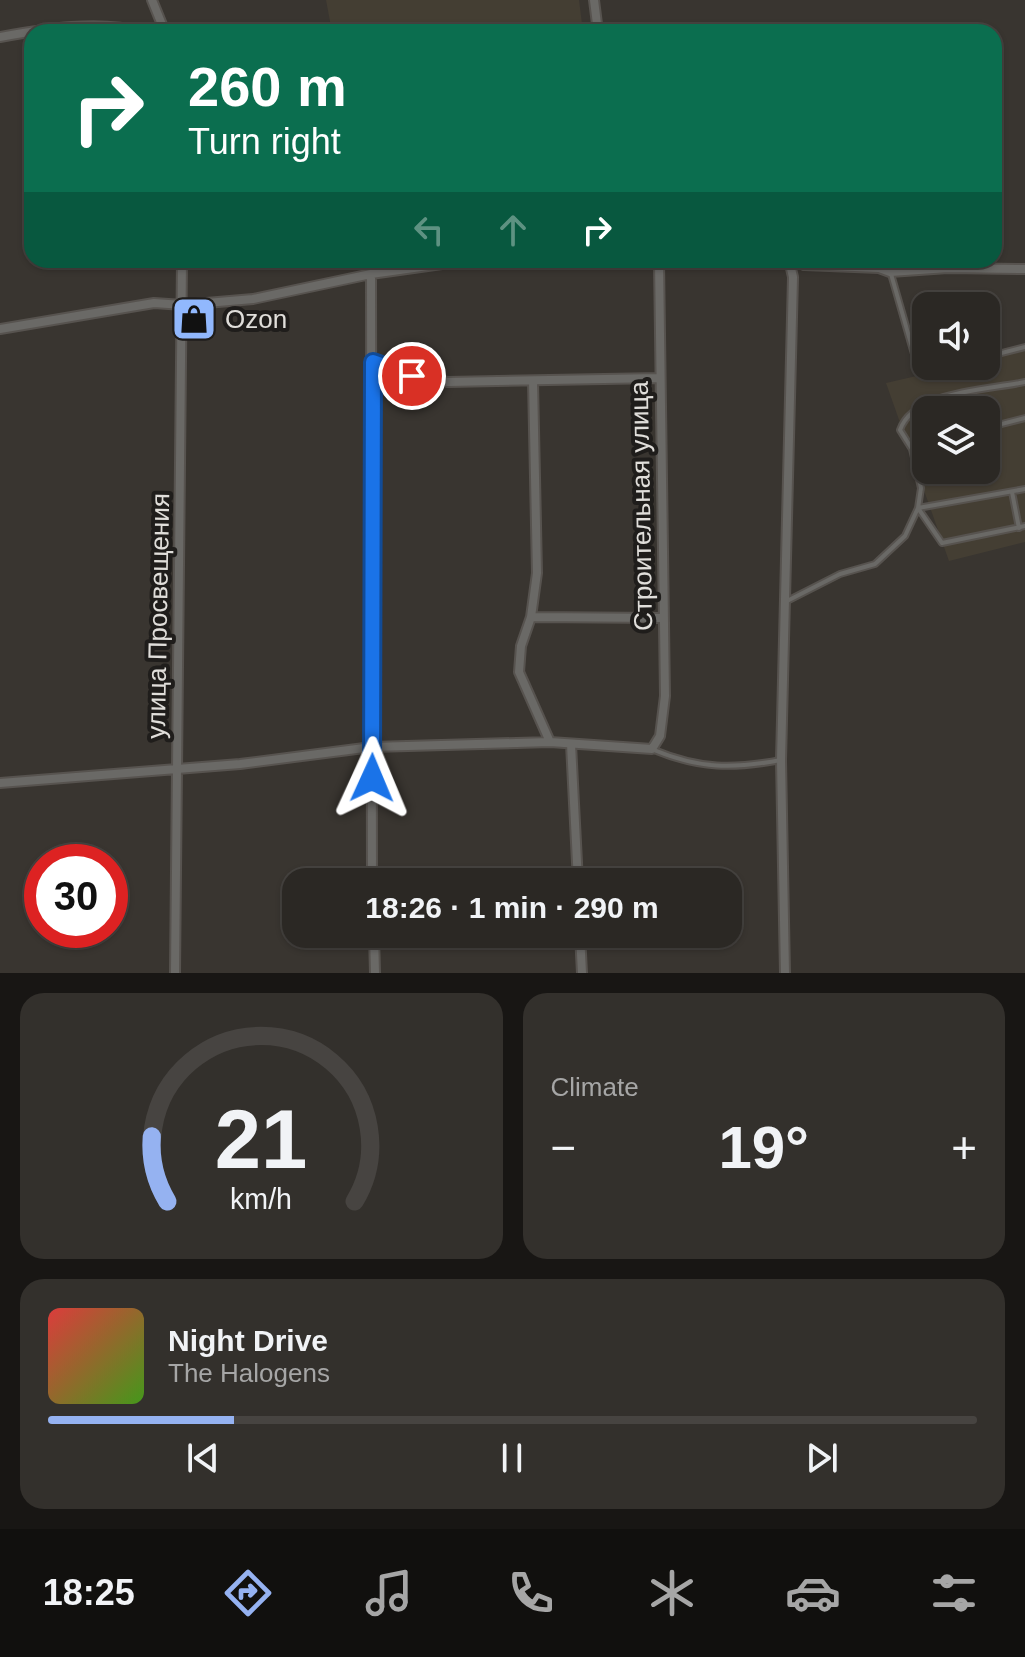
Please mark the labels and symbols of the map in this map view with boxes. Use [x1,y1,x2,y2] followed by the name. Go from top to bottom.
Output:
[170,295,218,343] shop icon: Ozon
[225,304,287,334] place label: Ozon
[378,342,446,410] pin
[624,380,658,631] street label: Строительная улица
[141,493,175,739] street label: улица Просвещения
[330,736,414,820] position arrow
[24,844,128,948] speed limit sign: 30

